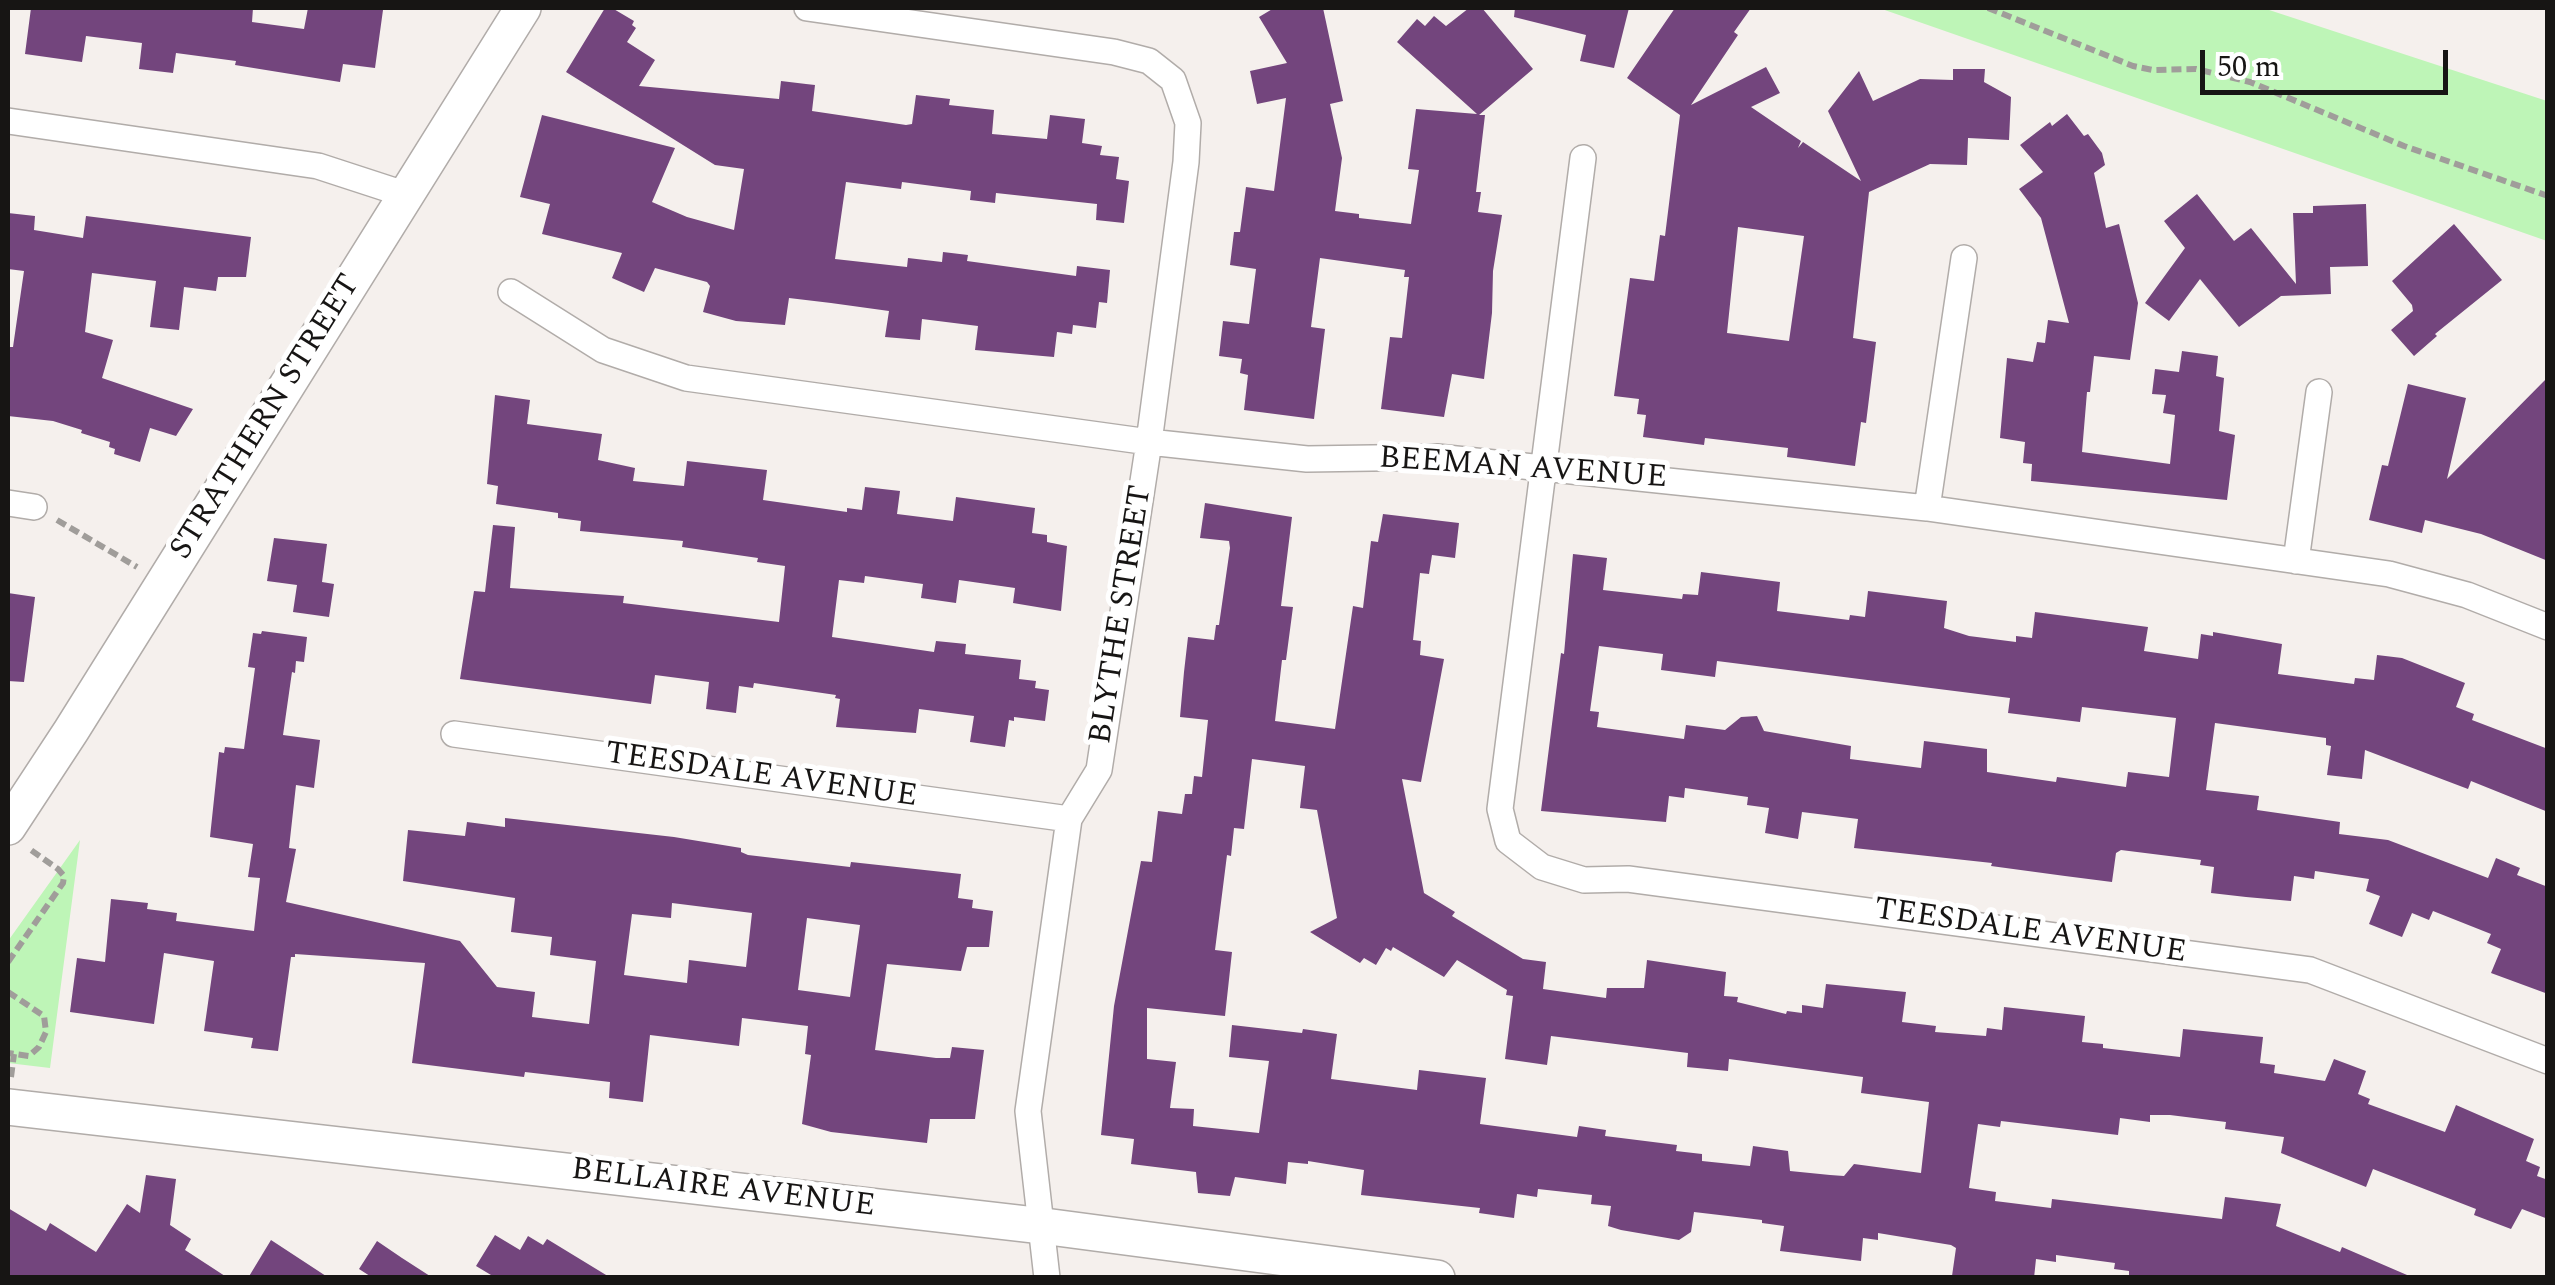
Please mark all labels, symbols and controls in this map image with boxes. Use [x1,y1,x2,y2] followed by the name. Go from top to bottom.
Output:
[2205,30,2452,92] scale bar
[2217,44,2280,90] text: 50 m
[164,268,370,568] street label: STRATHERN STREET
[1378,441,1668,499] street label: BEEMAN AVENUE
[1084,483,1162,747] street label: BLYTHE STREET
[603,736,919,818] street label: TEESDALE AVENUE
[1872,892,2188,974] street label: TEESDALE AVENUE
[569,1152,877,1228] street label: BELLAIRE AVENUE

